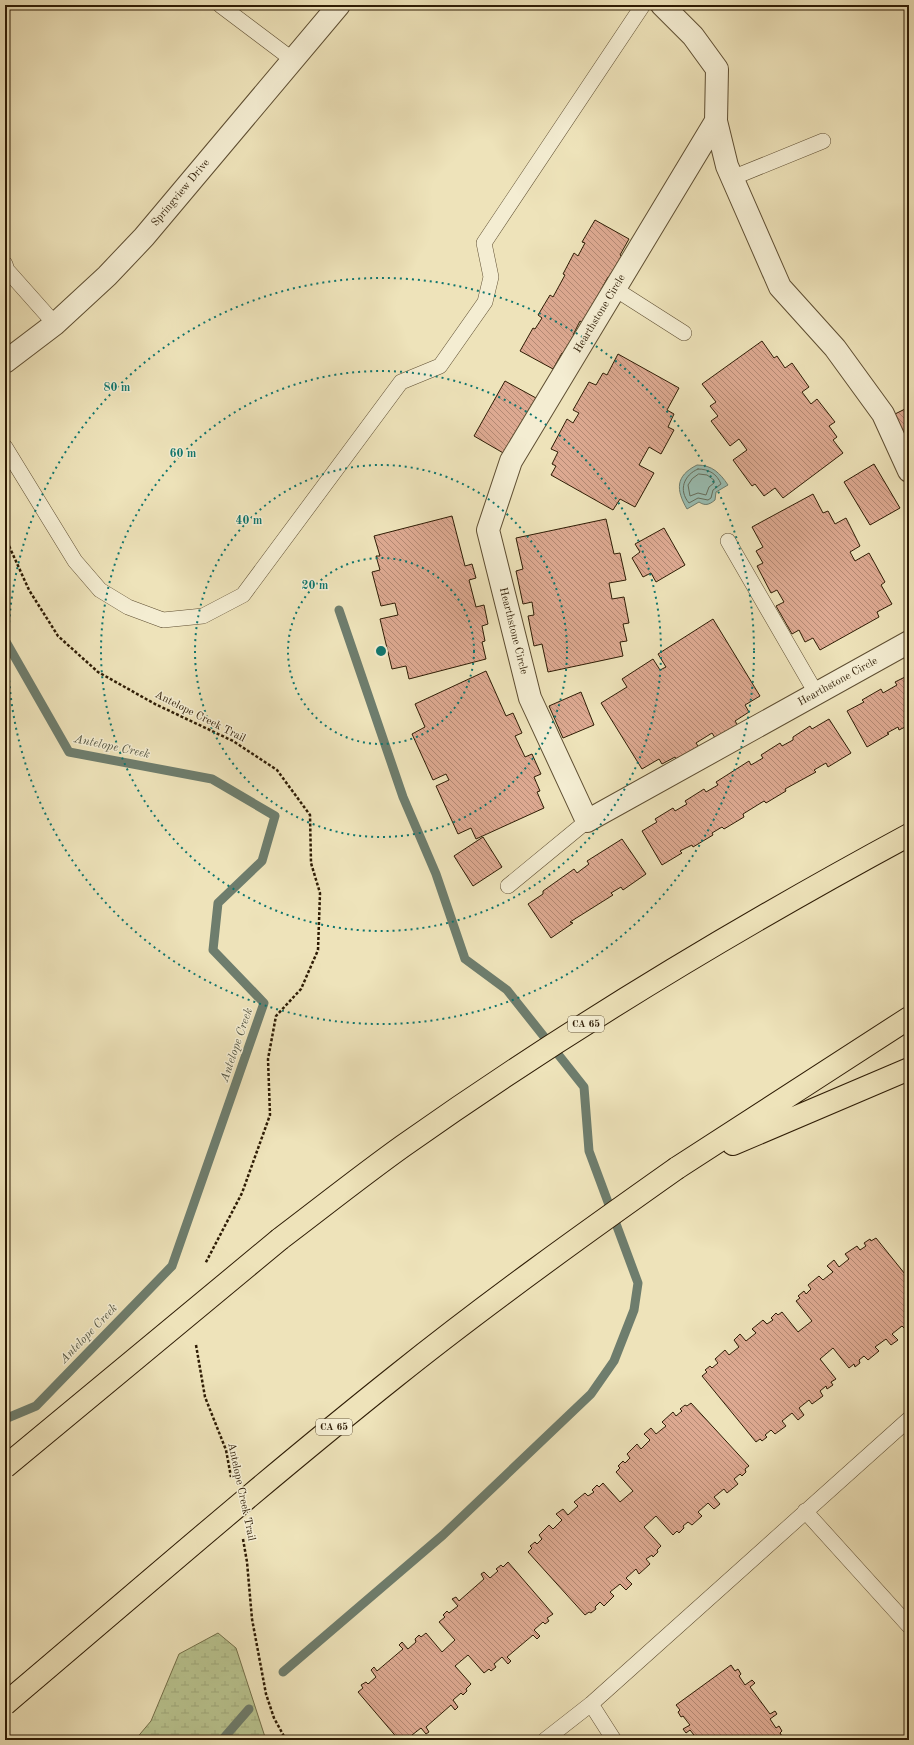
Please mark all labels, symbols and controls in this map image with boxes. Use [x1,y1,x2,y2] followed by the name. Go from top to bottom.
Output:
[150,157,212,229] street label: Springview Drive
[572,273,628,355] street label: Hearthstone Circle
[104,382,131,394] text: 80 m
[170,448,197,460] text: 60 m
[236,515,263,527] text: 40 m
[302,580,329,592] text: 20 m
[497,586,529,676] street label: Hearthstone Circle
[374,644,388,658] centre of rings
[796,656,880,708] street label: Hearthstone Circle
[153,689,247,745] street label: Antelope Creek Trail
[72,733,151,761] water label: Antelope Creek
[218,1007,255,1084] water label: Antelope Creek
[568,1016,604,1032] road number: CA 65
[57,1302,120,1367] water label: Antelope Creek
[316,1419,352,1435] road number: CA 65
[225,1442,257,1542] street label: Antelope Creek Trail

